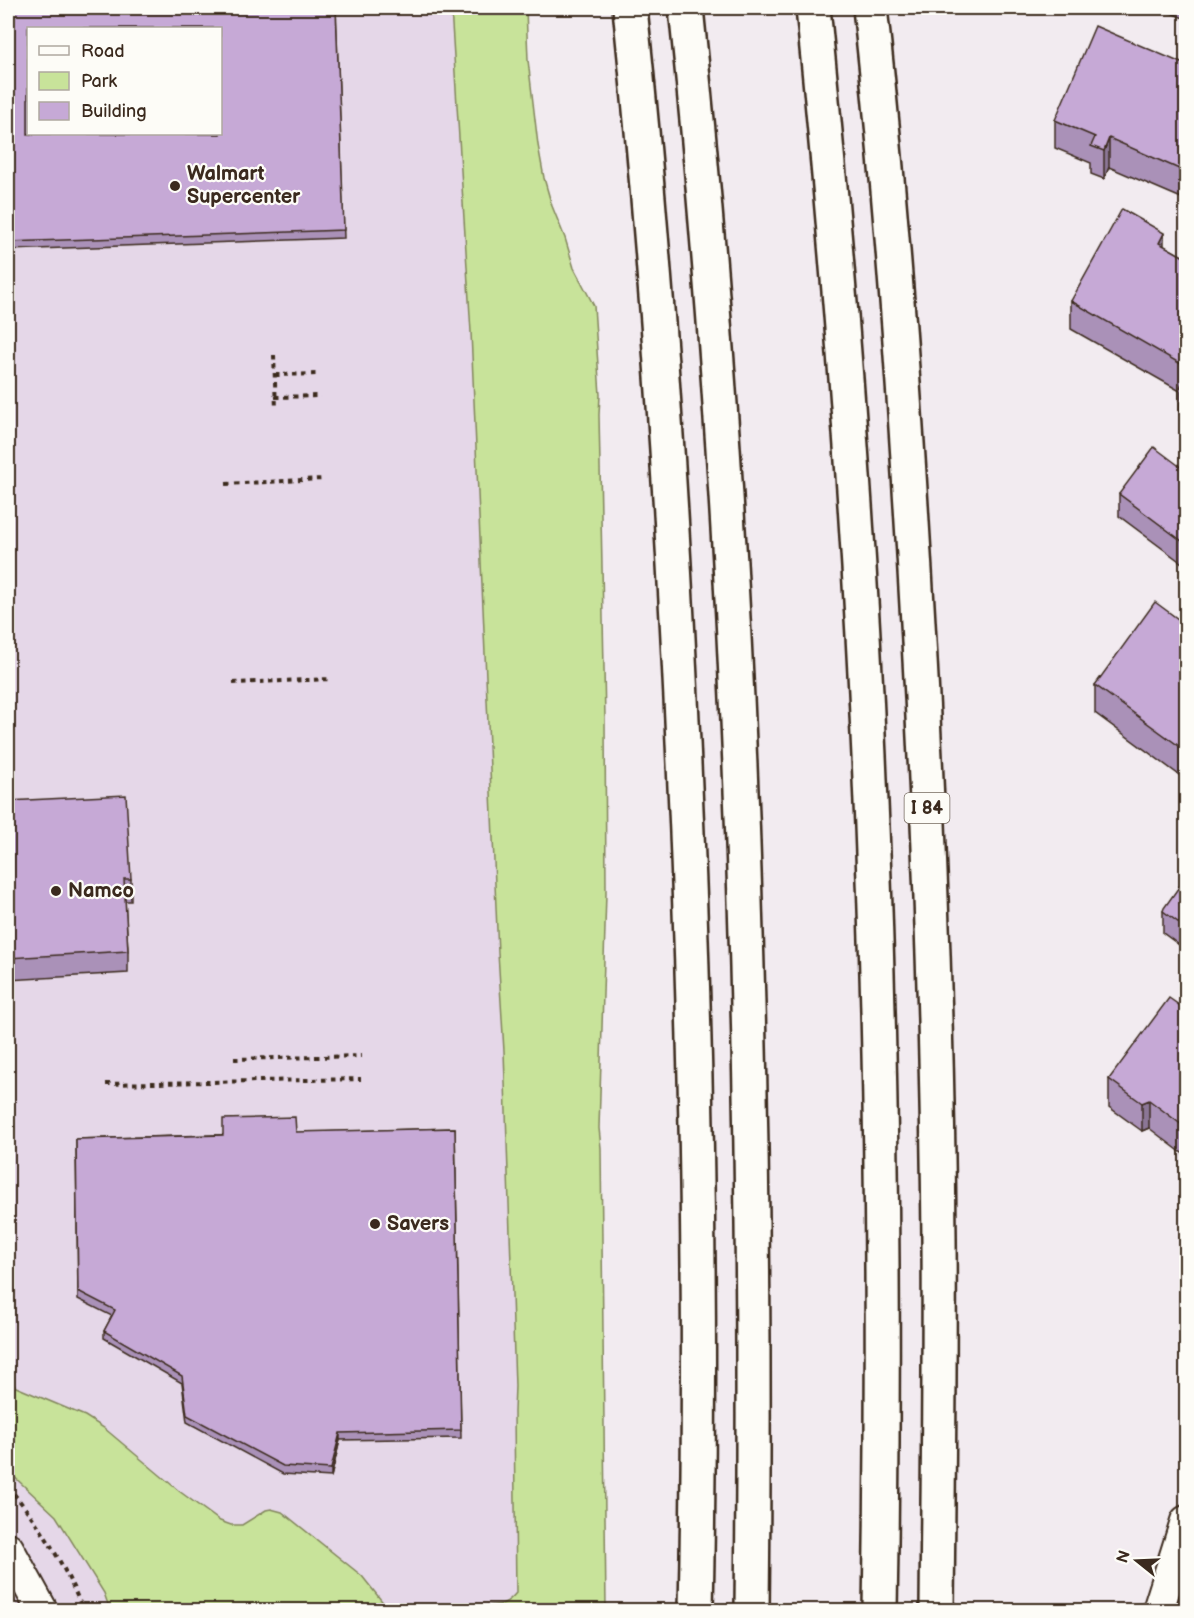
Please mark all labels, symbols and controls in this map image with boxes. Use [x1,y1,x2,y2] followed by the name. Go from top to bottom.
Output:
[27,27,222,135] legend
[81,41,125,62] text: Road
[81,71,117,92] text: Park
[81,101,147,122] text: Building
[187,162,301,209] place label: Walmart Supercenter
[168,179,182,193] marker: Walmart Supercenter
[904,793,950,823] road number: I 84
[68,879,134,903] place label: Namco
[49,884,63,898] marker: Namco
[387,1212,449,1236] place label: Savers
[368,1217,382,1231] marker: Savers
[1107,1531,1167,1591] north arrow
[1113,1548,1135,1565] text: N

